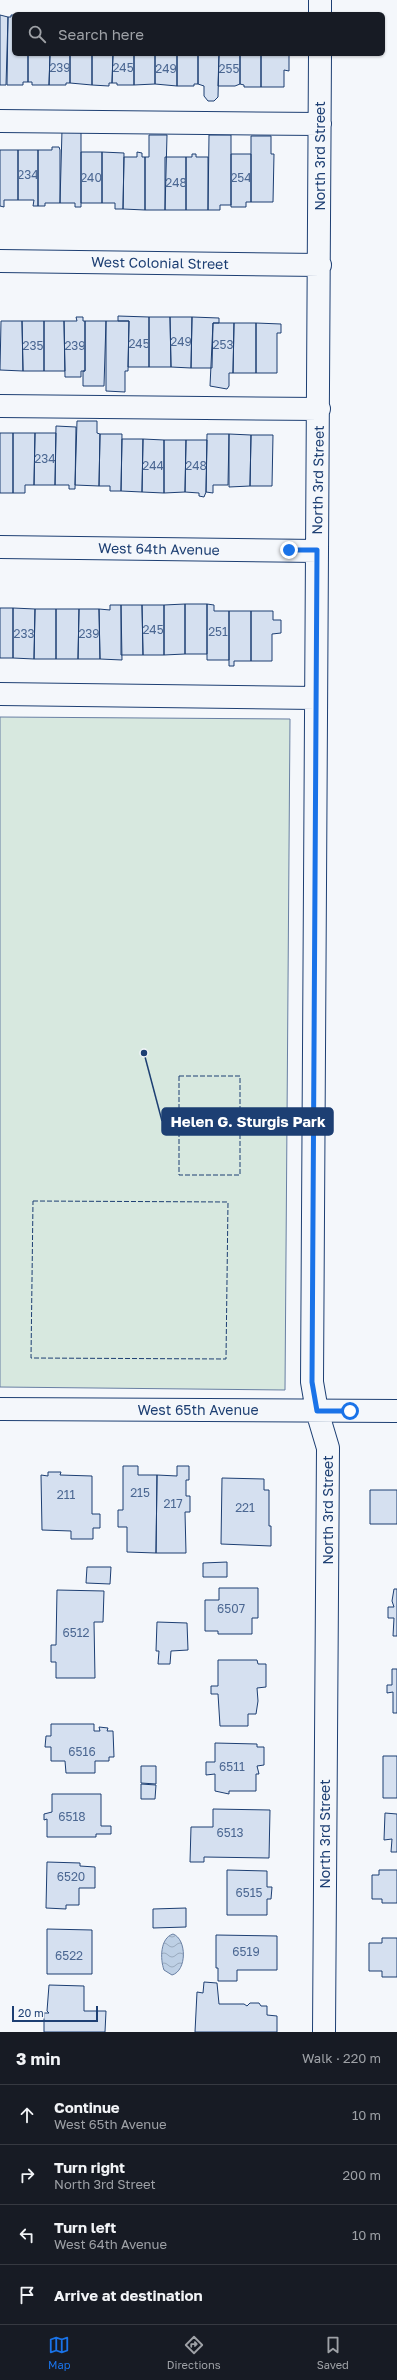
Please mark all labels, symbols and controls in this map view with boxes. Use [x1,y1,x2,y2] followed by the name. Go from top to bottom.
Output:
[12,12,385,56] search box
[26,23,48,45] icon: search
[58,25,144,43] text: Search here
[49,60,71,75] house number: 239
[112,60,134,75] house number: 245
[155,61,177,76] house number: 249
[219,61,239,76] house number: 255
[311,101,328,211] street label: North 3rd Street
[17,167,39,182] house number: 234
[80,170,102,185] house number: 240
[230,170,252,185] house number: 254
[165,175,187,190] house number: 248
[91,253,229,272] street label: West Colonial Street
[170,334,192,349] house number: 249
[128,336,150,351] house number: 245
[213,337,233,352] house number: 253
[23,338,44,353] house number: 235
[64,338,86,353] house number: 239
[308,425,327,535] street label: North 3rd Street
[34,451,56,466] house number: 234
[142,458,164,473] house number: 244
[185,458,207,473] house number: 248
[98,539,220,558] street label: West 64th Avenue
[280,541,298,559] route end
[142,622,164,637] house number: 245
[208,624,228,639] house number: 251
[13,626,35,641] house number: 233
[78,626,100,641] house number: 239
[162,1108,333,1135] callout: Helen G. Sturgis Park
[170,1112,326,1130] text: Helen G. Sturgis Park
[137,1401,259,1418] street label: West 65th Avenue
[341,1402,359,1420] route start
[319,1455,336,1565] street label: North 3rd Street
[130,1485,150,1500] house number: 215
[57,1487,75,1502] house number: 211
[163,1496,183,1511] house number: 217
[235,1500,255,1515] house number: 221
[217,1601,245,1616] house number: 6507
[62,1625,90,1640] house number: 6512
[68,1744,96,1759] house number: 6516
[219,1759,245,1774] house number: 6511
[316,1779,333,1889] street label: North 3rd Street
[58,1809,86,1824] house number: 6518
[216,1825,244,1840] house number: 6513
[57,1869,85,1884] house number: 6520
[235,1885,263,1900] house number: 6515
[232,1944,260,1959] house number: 6519
[55,1948,83,1963] house number: 6522
[12,2004,98,2023] scale bar
[18,2006,44,2019] text: 20 m
[16,2048,60,2069] text: 3 min
[302,2050,381,2066] text: Walk · 220 m
[54,2098,120,2116] text: Continue
[16,2104,38,2126] icon: ahead
[352,2107,381,2123] text: 10 m
[54,2116,167,2132] text: West 65th Avenue
[54,2158,125,2176] text: Turn right
[16,2164,38,2186] icon: right
[343,2167,381,2183] text: 200 m
[54,2176,156,2192] text: North 3rd Street
[54,2218,116,2236] text: Turn left
[16,2224,38,2246] icon: left
[352,2227,381,2243] text: 10 m
[54,2236,167,2252] text: West 64th Avenue
[16,2284,38,2306] icon: arrive
[54,2286,203,2304] text: Arrive at destination
[48,2334,71,2371] tab: Map
[167,2334,221,2371] tab: Directions
[317,2334,349,2371] tab: Saved

